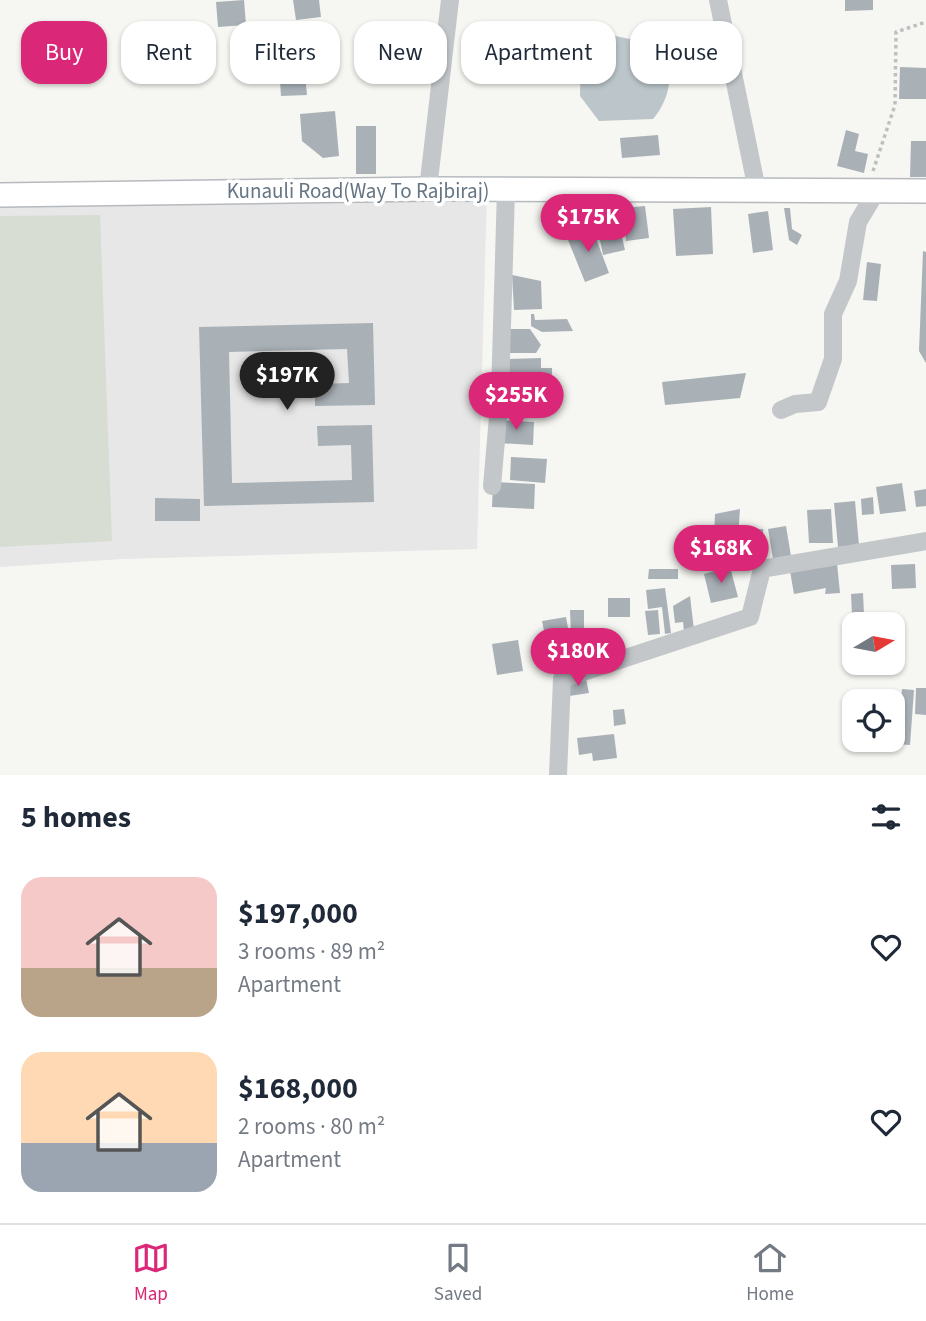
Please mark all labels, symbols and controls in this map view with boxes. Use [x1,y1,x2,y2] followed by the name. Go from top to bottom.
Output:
[21,21,107,84] chip: Buy
[121,21,216,84] chip: Rent
[230,21,340,84] chip: Filters
[354,21,447,84] chip: New
[461,21,616,84] chip: Apartment
[630,21,742,84] chip: House
[227,176,489,206] street label: Kunauli Road(Way To Rajbiraj)
[539,194,637,254] pin: $175K
[557,200,619,233] text: $175K
[238,352,336,412] pin: $197K
[256,358,318,391] text: $197K
[467,372,565,432] pin: $255K
[485,378,547,411] text: $255K
[672,526,770,585] pin: $168K
[690,531,752,564] text: $168K
[842,612,905,676] north arrow
[842,612,905,752] map controls
[529,628,627,688] pin: $180K
[547,634,609,667] text: $180K
[842,689,905,752] button: locate
[21,796,131,839] text: 5 homes
[867,798,905,836] icon: filters
[238,892,358,935] text: $197,000
[77,905,161,989] icon: home
[867,928,905,966] icon: heart
[238,935,385,968] text: 3 rooms · 89 m²
[238,968,341,1001] text: Apartment
[238,1067,358,1110] text: $168,000
[77,1080,161,1164] icon: home
[867,1103,905,1141] icon: heart
[238,1110,385,1143] text: 2 rooms · 80 m²
[238,1143,341,1176] text: Apartment
[132,1239,170,1308] tab: Map
[434,1239,482,1308] tab: Saved
[746,1239,794,1308] tab: Home

